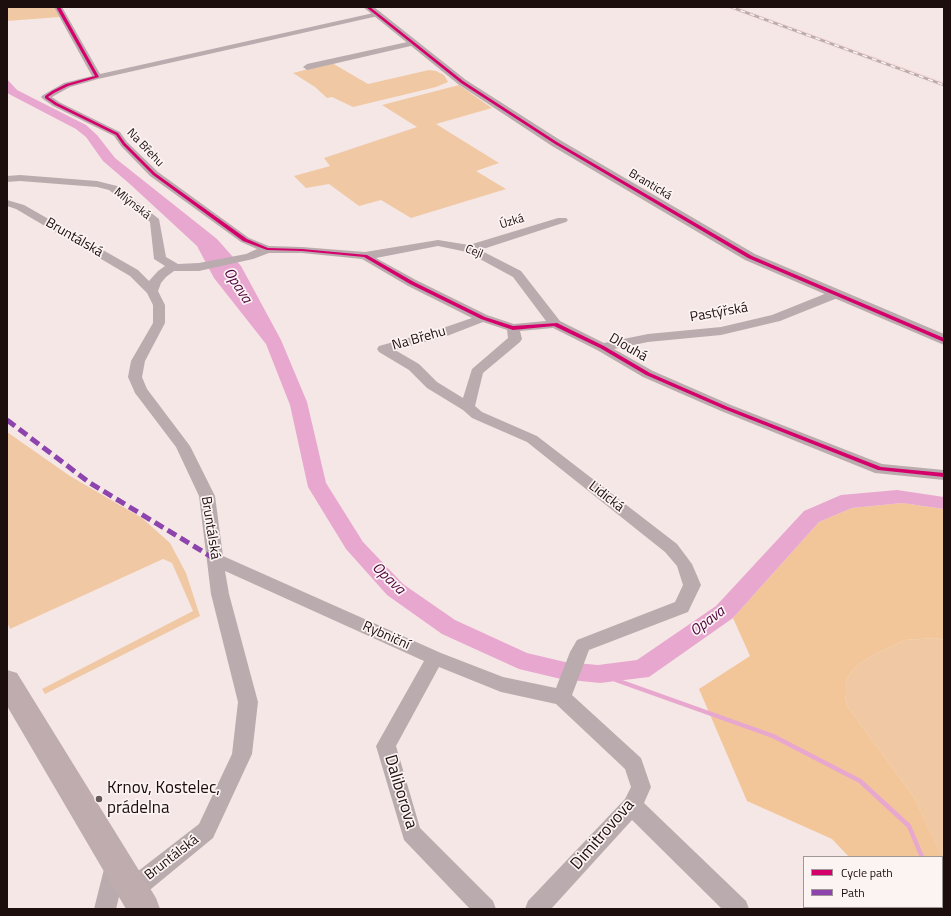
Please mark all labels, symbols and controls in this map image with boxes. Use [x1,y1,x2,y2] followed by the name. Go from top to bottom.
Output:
[123,126,167,170] street label: Na Břehu
[626,167,674,203] street label: Brantická
[111,185,153,223] street label: Mlýnská
[498,211,526,233] street label: Úzká
[42,215,106,261] street label: Bruntálská
[463,242,485,262] street label: Cejl
[219,265,255,307] water label: Opava
[689,300,749,326] street label: Pastýřská
[390,323,448,355] street label: Na Břehu
[606,330,650,366] street label: Dlouhá
[585,478,627,516] street label: Lidická
[197,495,223,561] street label: Bruntálská
[368,559,408,599] water label: Opava
[687,603,729,641] water label: Opava
[360,618,412,654] street label: Rybniční
[379,753,421,831] street label: Daliborova
[107,779,220,819] place label: Krnov, Kostelec, prádelna
[94,794,104,804] marker: Krnov, Kostelec, prádelna
[567,796,639,874] street label: Dimitrovova
[142,832,202,884] street label: Bruntálská
[803,856,943,908] legend
[841,863,893,882] text: Cycle path
[841,883,865,902] text: Path

